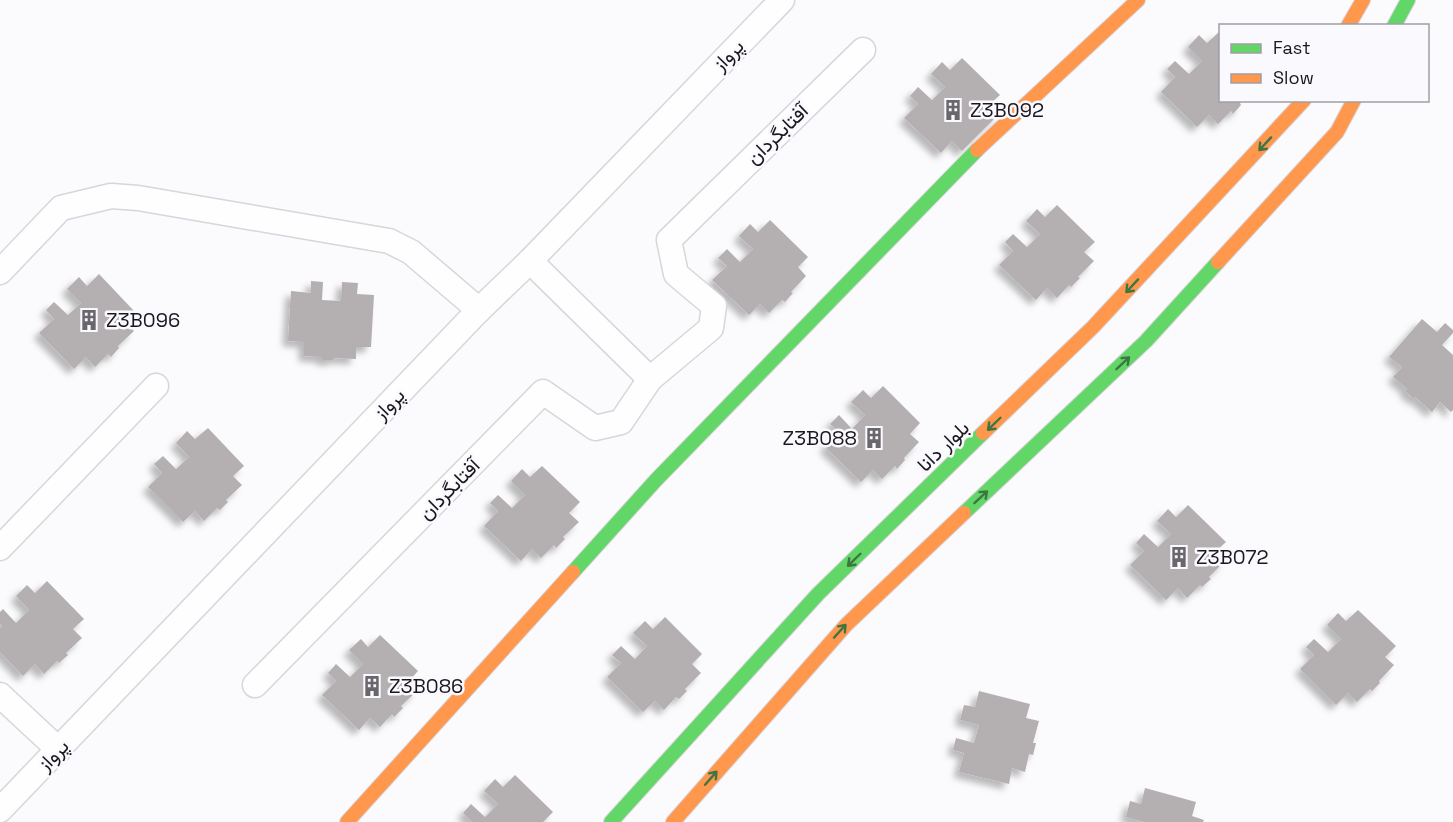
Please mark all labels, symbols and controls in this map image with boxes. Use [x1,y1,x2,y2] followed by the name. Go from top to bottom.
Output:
[1219,24,1429,102] legend
[706,33,750,78] street label: پرواز
[1273,36,1310,59] text: Fast
[1273,66,1314,89] text: Slow
[740,97,815,170] street label: آفتابگردان
[970,97,1044,123] place label: Z3B092
[941,98,965,122] building icon: Z3B092
[1258,136,1272,151] one-way arrow
[1125,278,1139,293] one-way arrow
[106,307,180,333] place label: Z3B096
[77,308,101,332] building icon: Z3B096
[1116,356,1131,371] one-way arrow
[367,382,411,427] street label: پرواز
[911,415,975,477] street label: بلوار دانا
[986,416,1001,431] one-way arrow
[782,425,857,451] place label: Z3B088
[862,426,886,450] building icon: Z3B088
[413,452,486,525] street label: آفتابگردان
[974,490,989,504] one-way arrow
[1196,544,1268,570] place label: Z3B072
[1167,545,1191,569] building icon: Z3B072
[846,552,861,567] one-way arrow
[833,624,847,639] one-way arrow
[389,673,463,699] place label: Z3B086
[360,674,384,698] building icon: Z3B086
[31,733,75,778] street label: پرواز
[704,771,718,786] one-way arrow

